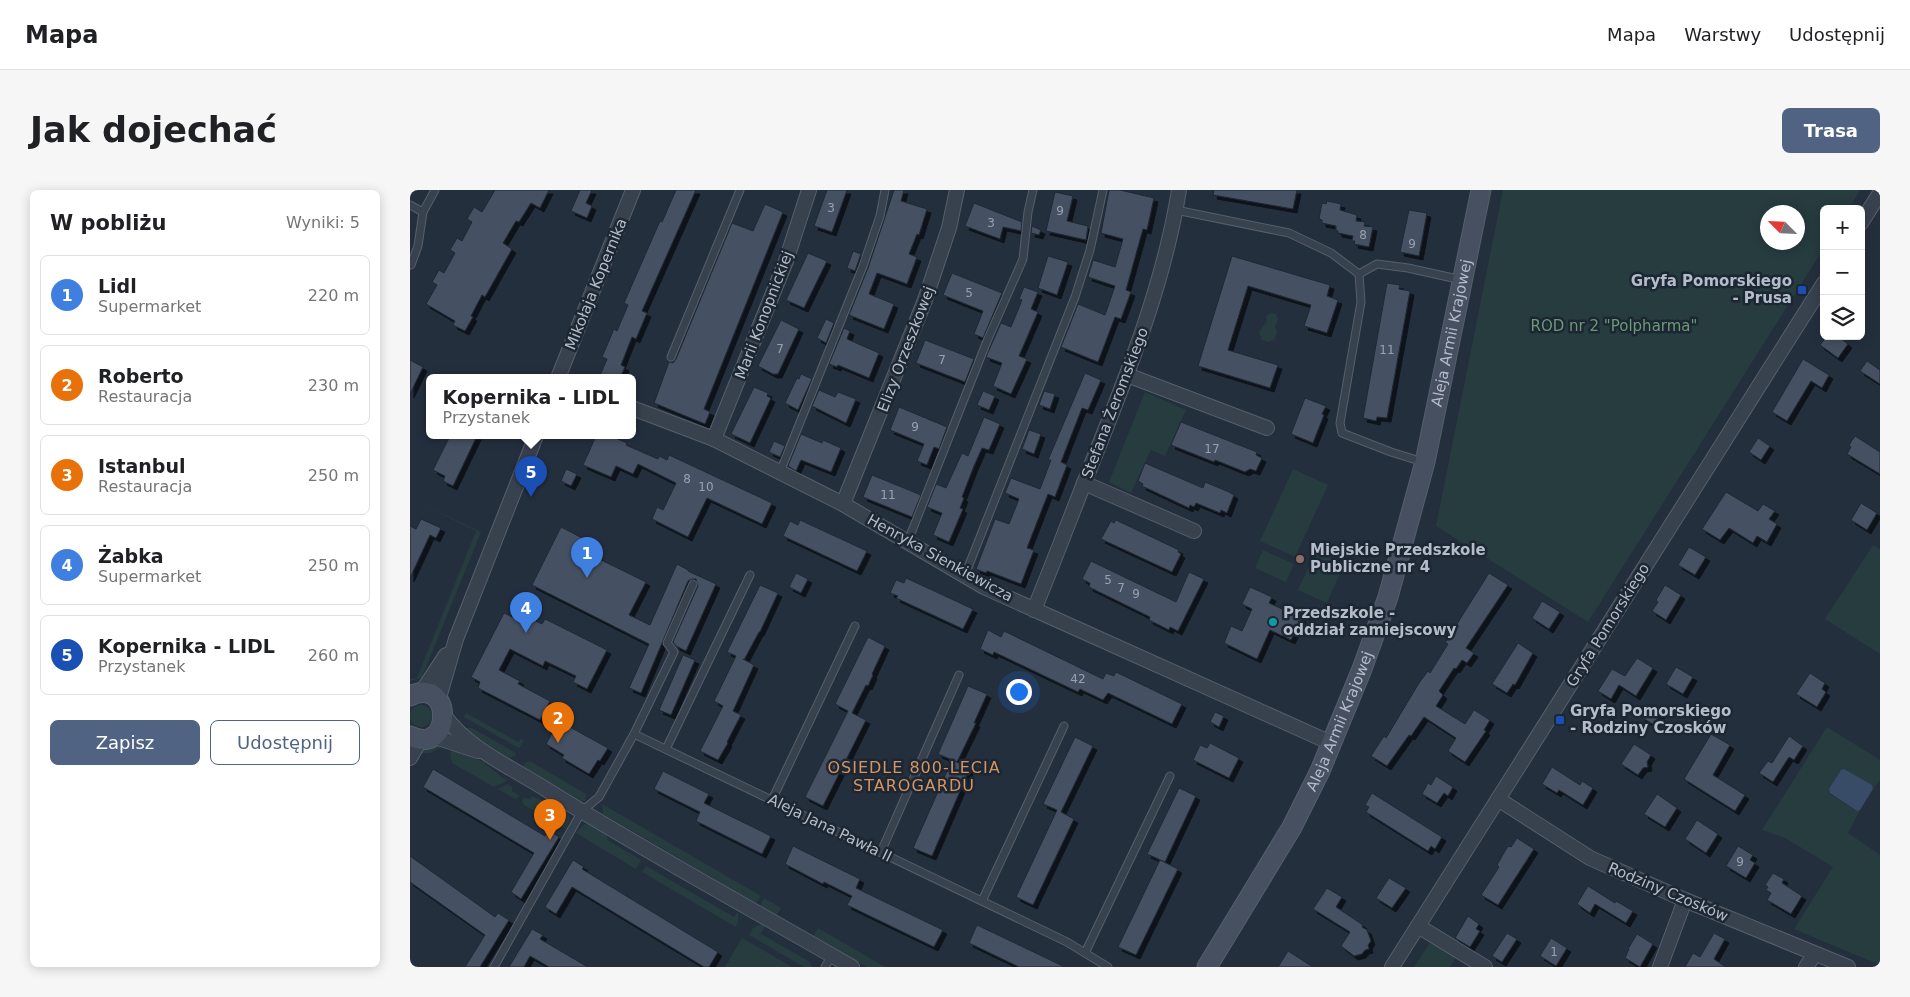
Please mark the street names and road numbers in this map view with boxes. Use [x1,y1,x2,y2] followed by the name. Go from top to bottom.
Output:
[561,216,631,352] street label: Mikołaja Kopernika
[731,248,797,382] street label: Marii Konopnickiej
[1428,258,1476,408] street label: Aleja Armii Krajowej
[874,284,938,414] street label: Elizy Orzeszkowej
[1077,325,1152,481] street label: Stefana Żeromskiego
[864,510,1016,606] street label: Henryka Sienkiewicza
[1563,560,1653,690] street label: Gryfa Pomorskiego
[1302,649,1377,794] street label: Aleja Armii Krajowej
[765,790,895,866] street label: Aleja Jana Pawła II
[1605,859,1731,925] street label: Rodziny Czosków

